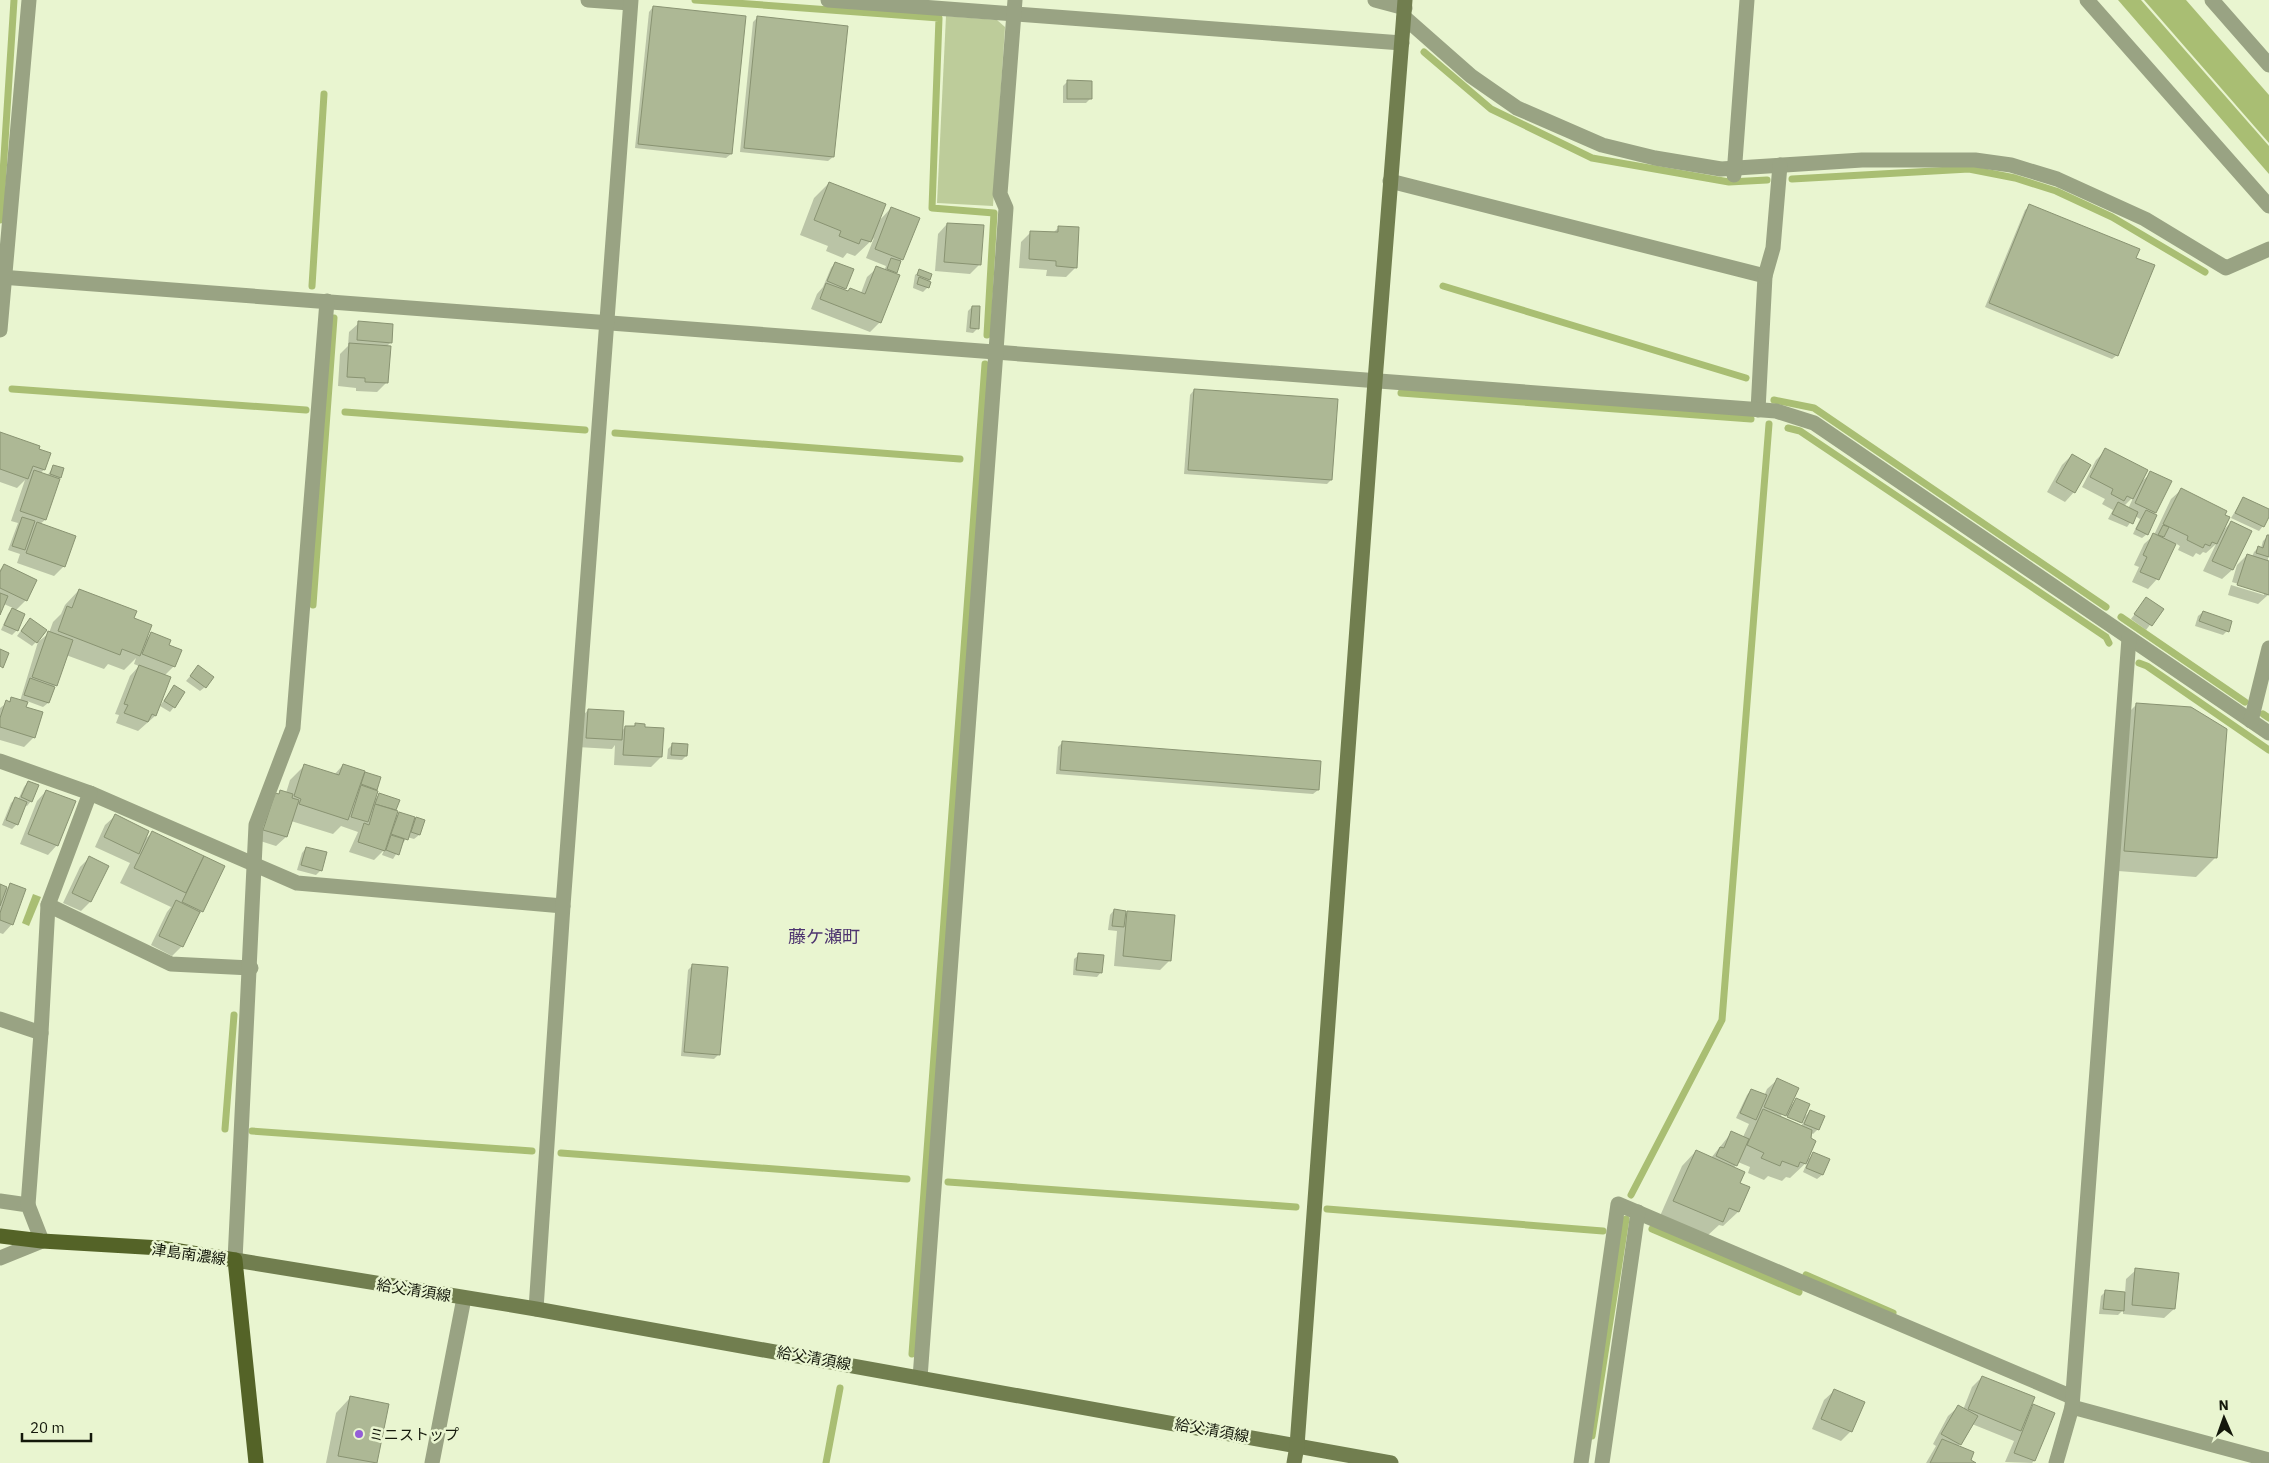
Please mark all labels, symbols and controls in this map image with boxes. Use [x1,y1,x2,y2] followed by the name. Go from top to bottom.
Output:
[788,925,860,948] district label: 藤ケ瀬町
[151,1239,227,1269] street label: 津島南濃線
[375,1275,453,1305] street label: 給父清須線
[775,1342,853,1374] street label: 給父清須線
[2199,1393,2249,1443] north arrow
[2218,1396,2229,1414] text: N
[22,1410,91,1442] scale bar
[1173,1414,1251,1446] street label: 給父清須線
[30,1418,65,1437] text: 20 m
[369,1425,459,1444] place label: ミニストップ
[353,1428,365,1440] marker: ミニストップ

